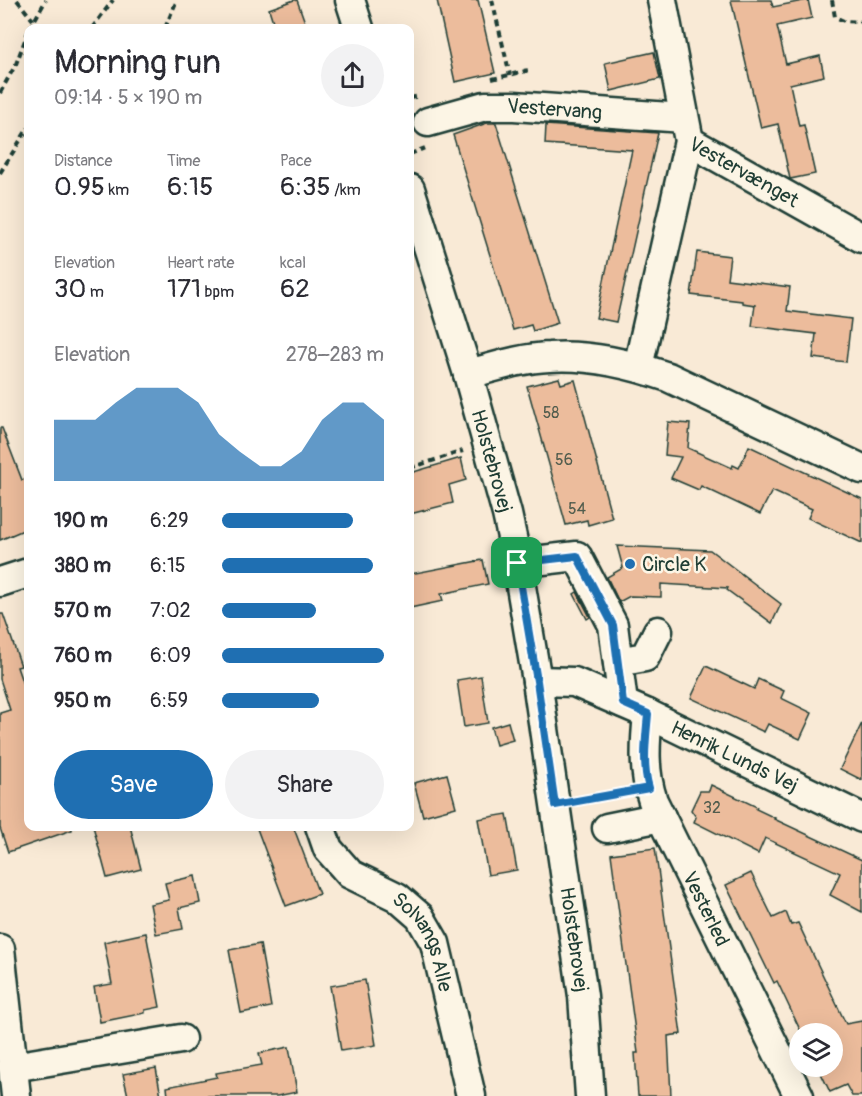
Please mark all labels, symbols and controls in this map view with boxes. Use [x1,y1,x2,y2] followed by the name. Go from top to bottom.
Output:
[54,42,221,83] text: Morning run
[321,44,384,107] button: share
[54,85,202,110] text: 09:14 · 5 × 190 m
[507,94,603,125] street label: Vestervang
[684,131,804,214] street label: Vestervænget
[54,151,113,171] text: Distance
[167,151,200,171] text: Time
[280,151,312,171] text: Pace
[54,171,105,203] text: 0.95
[167,171,213,203] text: 6:15
[280,171,331,203] text: 6:35
[105,180,129,200] text: km
[331,180,361,200] text: /km
[54,253,115,273] text: Elevation
[167,253,234,273] text: Heart rate
[280,253,306,273] text: kcal
[54,273,86,305] text: 30
[167,273,201,305] text: 171
[280,273,310,305] text: 62
[86,282,104,302] text: m
[201,282,234,302] text: bpm
[54,342,130,367] text: Elevation
[286,342,384,367] text: 278–283 m
[543,403,559,423] house number: 58
[465,407,518,515] street label: Holstebrovej
[555,450,573,470] house number: 56
[568,499,586,519] house number: 54
[54,508,108,533] text: 190 m
[150,508,188,533] text: 6:29
[491,537,542,588] pin
[500,546,533,579] icon: arrive
[642,552,706,577] place label: Circle K
[54,553,111,578] text: 380 m
[150,553,186,578] text: 6:15
[623,557,637,571] marker: Circle K
[54,598,111,623] text: 570 m
[150,598,191,623] text: 7:02
[54,643,112,668] text: 760 m
[150,643,191,668] text: 6:09
[54,688,111,713] text: 950 m
[150,688,188,713] text: 6:59
[667,715,802,798] street label: Henrik Lunds Vej
[54,750,213,819] button: Save
[225,750,384,819] button: Share
[703,798,721,818] house number: 32
[677,867,735,950] street label: Vesterled
[554,885,594,994] street label: Holstebrovej
[387,887,458,994] street label: Solvangs Alle
[789,1023,843,1077] map controls
[789,1023,843,1077] button: layers

